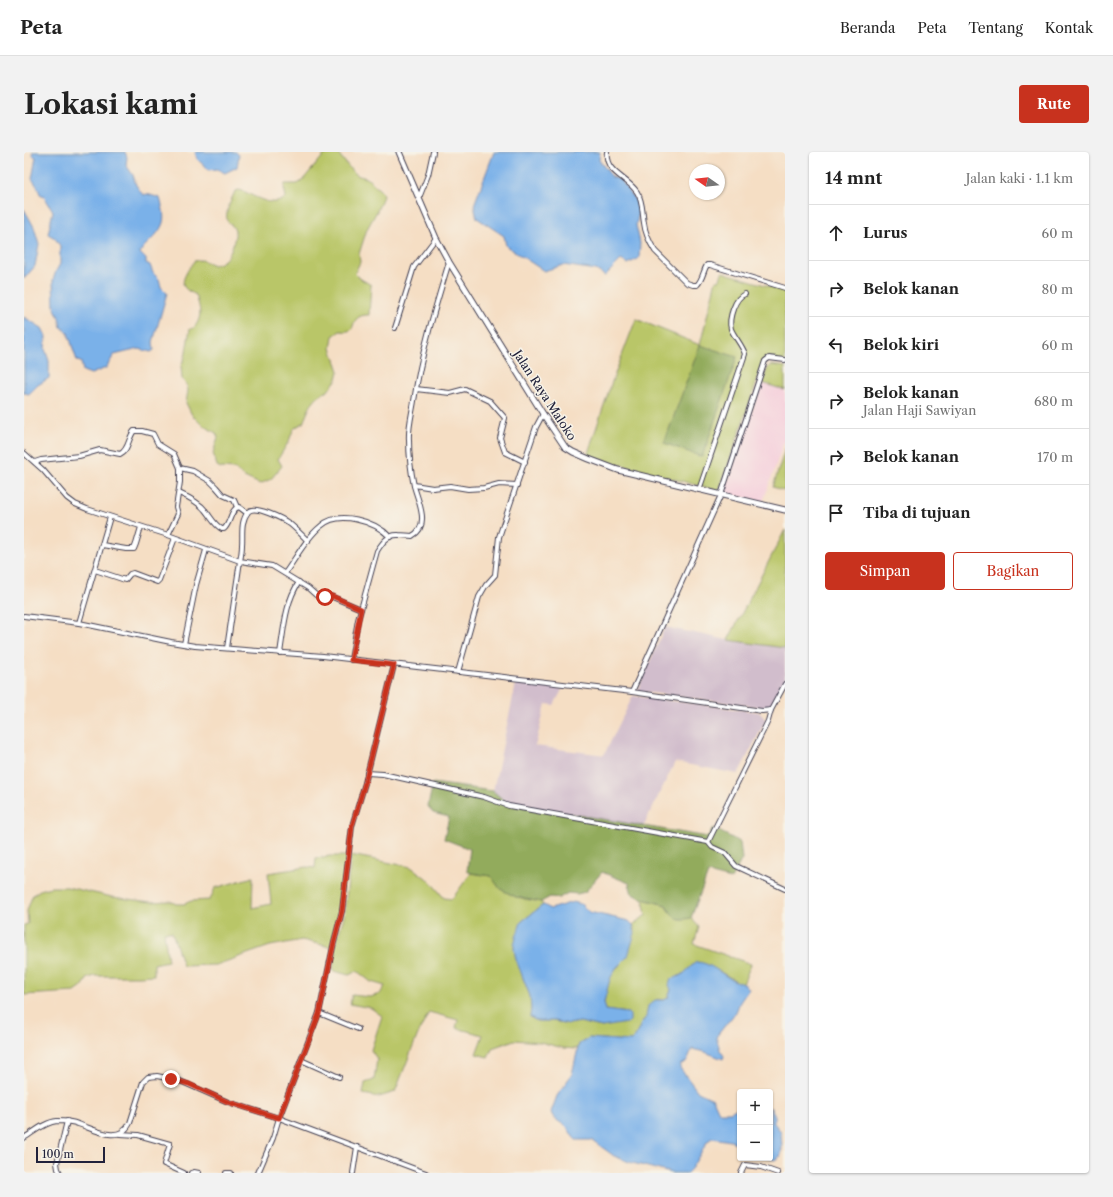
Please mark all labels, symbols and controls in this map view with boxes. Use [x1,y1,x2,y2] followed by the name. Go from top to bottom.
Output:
[20,16,63,39] text: Peta
[840,19,896,37] text: Beranda
[918,19,947,37] text: Peta
[969,19,1023,37] text: Tentang
[1045,19,1093,37] text: Kontak
[1019,85,1089,123] button: Rute
[24,87,198,121] text: Lokasi kami
[689,164,725,200] north arrow
[825,168,882,188] text: 14 mnt
[966,170,1073,186] text: Jalan kaki · 1.1 km
[825,222,847,244] icon: ahead
[863,223,908,242] text: Lurus
[1042,225,1073,241] text: 60 m
[825,278,847,300] icon: right
[863,279,959,298] text: Belok kanan
[1041,281,1073,297] text: 80 m
[825,334,847,356] icon: left
[863,335,939,354] text: Belok kiri
[1042,337,1073,353] text: 60 m
[509,345,580,443] street label: Jalan Raya Maloko
[863,383,959,402] text: Belok kanan
[825,390,847,412] icon: right
[1034,393,1073,409] text: 680 m
[863,402,976,418] text: Jalan Haji Sawiyan
[825,446,847,468] icon: right
[863,447,959,466] text: Belok kanan
[1037,449,1073,465] text: 170 m
[825,502,847,524] icon: arrive
[863,503,971,522] text: Tiba di tujuan
[825,552,945,590] button: Simpan
[953,552,1073,590] button: Bagikan
[316,588,334,606] route start
[162,1070,180,1088] route end
[737,1089,773,1161] map controls
[737,1089,773,1125] button: +
[737,1125,773,1161] button: −
[36,1145,105,1164] scale bar
[42,1147,74,1161] text: 100 m

